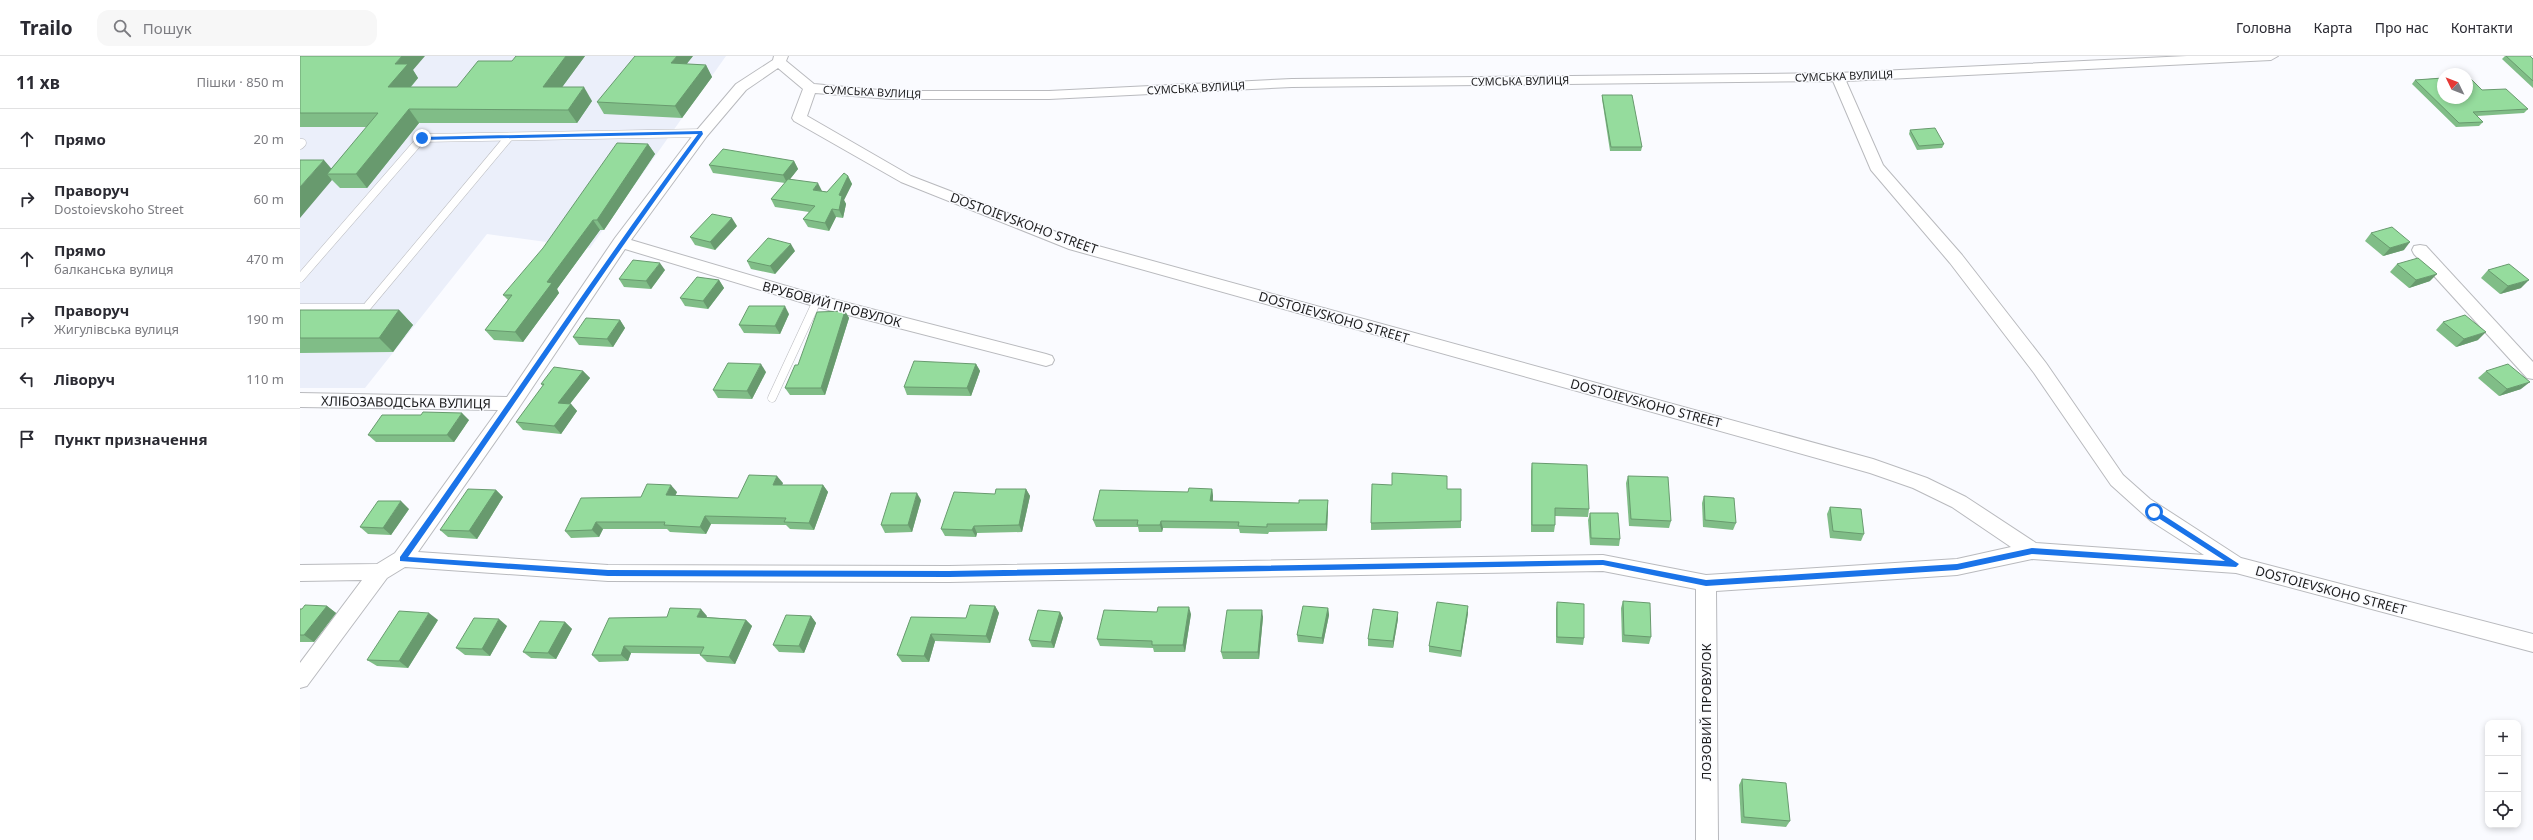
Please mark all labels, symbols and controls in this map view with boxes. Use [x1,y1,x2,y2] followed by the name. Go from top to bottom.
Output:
[97,10,377,46] search box
[20,15,73,41] text: Trailo
[111,17,133,39] icon: search
[143,18,192,38] text: Пошук
[2236,18,2292,37] text: Головна
[2314,18,2353,37] text: Карта
[2375,18,2429,37] text: Про нас
[2451,18,2513,37] text: Контакти
[1795,66,1893,85] street label: СУМСЬКА ВУЛИЦЯ
[2437,68,2473,104] north arrow
[16,71,60,94] text: 11 хв
[1471,72,1569,89] street label: СУМСЬКА ВУЛИЦЯ
[196,73,284,91] text: Пішки · 850 m
[1146,77,1245,98] street label: СУМСЬКА ВУЛИЦЯ
[823,81,922,102] street label: СУМСЬКА ВУЛИЦЯ
[16,128,38,150] icon: ahead
[54,129,106,149] text: Прямо
[413,129,431,147] route end
[254,130,284,148] text: 20 m
[54,180,129,200] text: Праворуч
[16,188,38,210] icon: right
[948,188,1101,258] street label: DOSTOIEVSKOHO STREET
[254,190,284,208] text: 60 m
[54,200,184,218] text: Dostoievskoho Street
[54,240,106,260] text: Прямо
[16,248,38,270] icon: ahead
[246,250,284,268] text: 470 m
[54,260,174,278] text: балканська вулиця
[761,277,903,331] street label: ВРУБОВИЙ ПРОВУЛОК
[1257,287,1412,347] street label: DOSTOIEVSKOHO STREET
[54,300,129,320] text: Праворуч
[16,308,38,330] icon: right
[246,310,284,328] text: 190 m
[54,320,179,338] text: Жигулівська вулиця
[16,368,38,390] icon: left
[54,369,115,389] text: Ліворуч
[246,370,284,388] text: 110 m
[1568,374,1724,432] street label: DOSTOIEVSKOHO STREET
[321,392,491,412] street label: ХЛІБОЗАВОДСЬКА ВУЛИЦЯ
[16,428,38,450] icon: arrive
[54,429,208,449] text: Пункт призначення
[2145,503,2163,521] route start
[2253,561,2409,619] street label: DOSTOIEVSKOHO STREET
[1697,643,1715,781] street label: ЛОЗОВИЙ ПРОВУЛОК
[2485,720,2521,828] map controls
[2485,720,2521,756] button: +
[2485,756,2521,792] button: −
[2485,792,2521,828] button: locate

